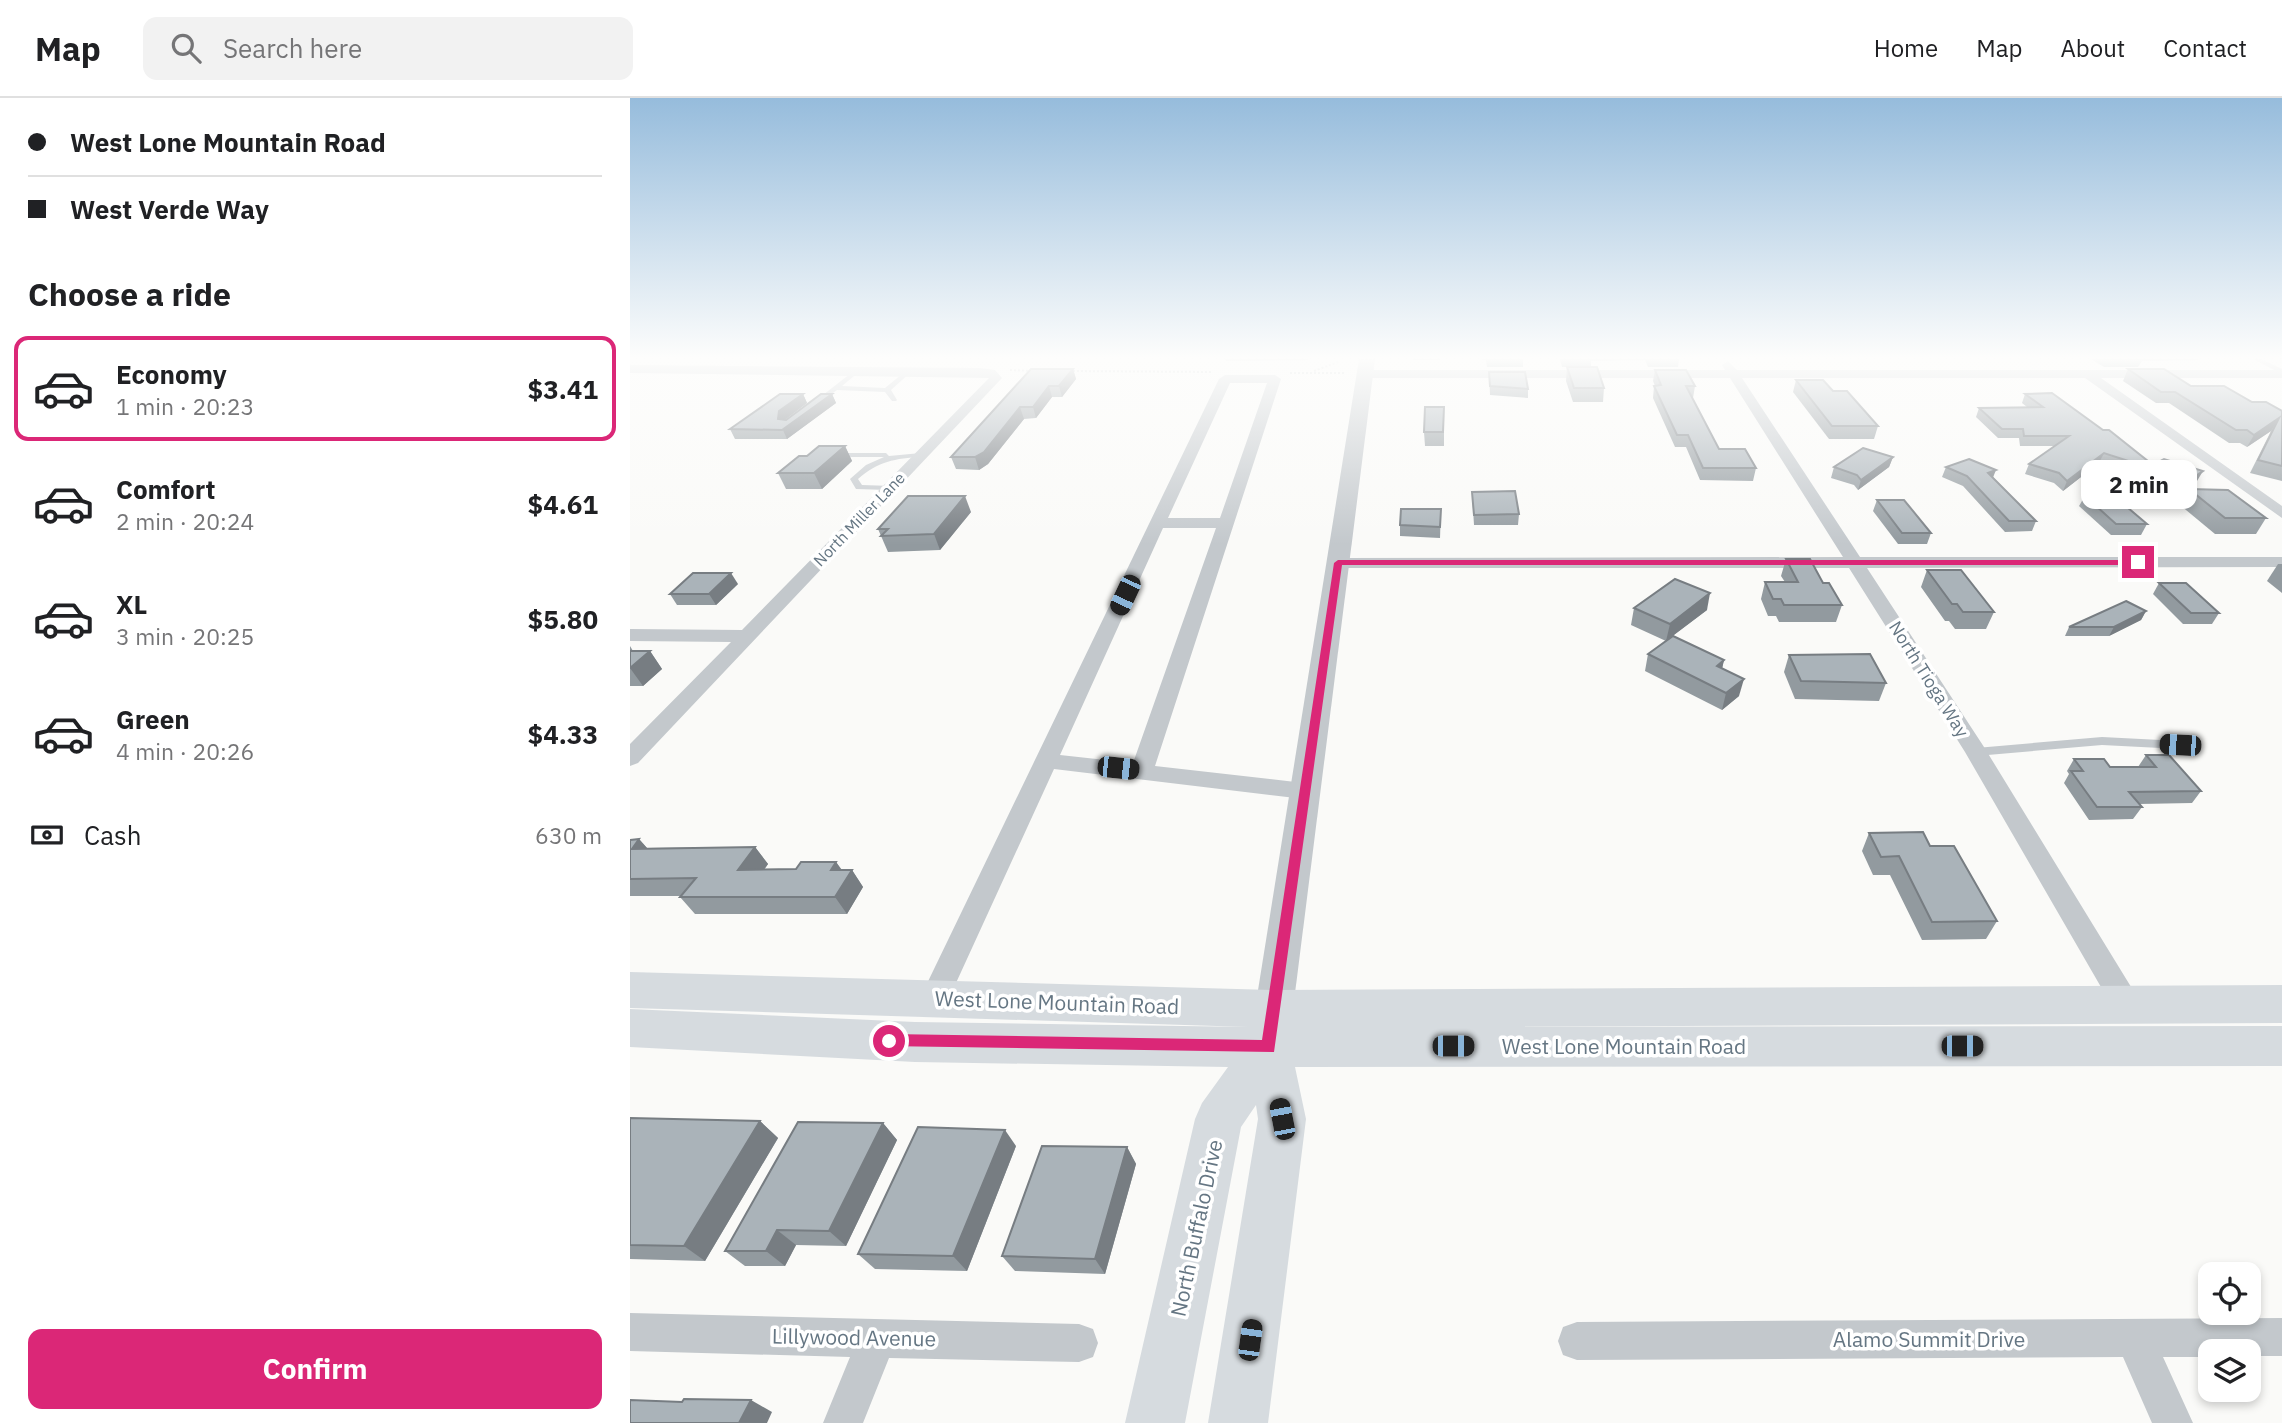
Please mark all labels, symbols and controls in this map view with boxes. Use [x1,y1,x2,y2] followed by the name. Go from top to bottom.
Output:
[143,17,633,80] search box
[35,27,101,70] text: Map
[167,29,205,67] icon: search
[223,31,362,65] text: Search here
[1874,32,1938,64] text: Home
[1976,32,2022,64] text: Map
[2060,32,2125,64] text: About
[2163,32,2247,64] text: Contact
[70,125,386,159] text: West Lone Mountain Road
[70,192,269,226] text: West Verde Way
[28,273,231,315] text: Choose a ride
[32,357,95,420] icon: car
[116,357,227,391] text: Economy
[528,372,598,406] text: $3.41
[116,391,254,421] text: 1 min · 20:23
[2080,461,2196,510] callout: 2 min
[809,468,909,570] street label: North Miller Lane
[2109,469,2169,499] text: 2 min
[32,472,95,535] icon: car
[116,472,215,506] text: Comfort
[528,487,598,521] text: $4.61
[116,506,254,536] text: 2 min · 20:24
[2122,546,2154,578] route end
[1107,572,1144,618] car
[32,587,95,650] icon: car
[116,587,147,621] text: XL
[528,602,598,636] text: $5.80
[1884,617,1974,741] street label: North Tioga Way
[116,621,254,651] text: 3 min · 20:25
[32,702,95,765] icon: car
[116,702,190,736] text: Green
[528,717,598,751] text: $4.33
[2159,733,2202,757] car
[116,736,254,766] text: 4 min · 20:26
[1097,755,1140,781] car
[28,816,66,854] icon: cash
[84,818,141,852] text: Cash
[535,820,602,850] text: 630 m
[934,984,1180,1020] street label: West Lone Mountain Road
[873,1025,905,1057] route start
[1502,1032,1746,1060] street label: West Lone Mountain Road
[1433,1036,1475,1057] car
[1942,1036,1984,1057] car
[1268,1096,1297,1142] car
[1164,1137,1228,1319] street label: North Buffalo Drive
[2198,1262,2261,1402] map controls
[2198,1262,2261,1325] button: locate
[1237,1318,1264,1362] car
[772,1322,936,1352] street label: Lillywood Avenue
[1833,1325,2025,1353] street label: Alamo Summit Drive
[28,1329,602,1409] button: Confirm
[2198,1339,2261,1402] button: layers

